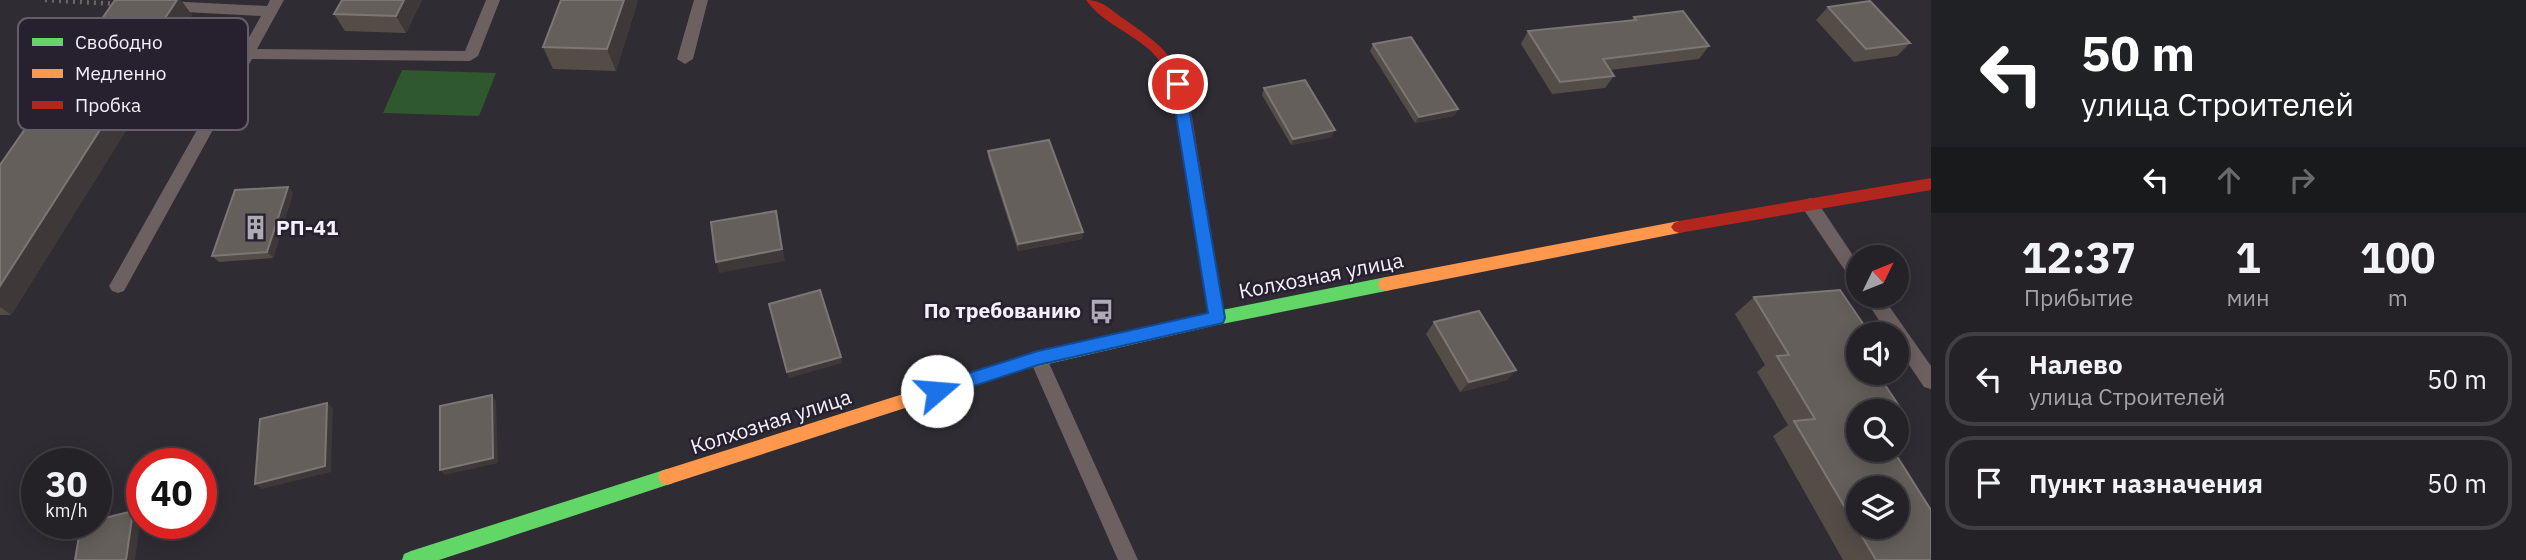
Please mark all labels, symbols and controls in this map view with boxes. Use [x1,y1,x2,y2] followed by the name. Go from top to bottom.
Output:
[18,18,248,130] legend
[2081,21,2195,84] text: 50 m
[1966,28,2057,119] icon: left
[75,30,163,54] text: Свободно
[1148,54,1208,114] pin
[75,61,166,85] text: Медленно
[1159,65,1197,103] icon: arrive
[2081,83,2354,125] text: улица Строителей
[75,93,141,117] text: Пробка
[2137,161,2175,199] icon: left
[2210,161,2248,199] icon: ahead
[2283,161,2321,199] icon: right
[276,213,339,241] place label: РП-41
[242,214,270,242] building icon: РП-41
[2021,230,2136,285] text: 12:37
[2235,230,2261,285] text: 1
[2360,230,2436,285] text: 100
[1236,245,1406,305] street label: Колхозная улица
[1846,245,1909,308] north arrow
[1846,245,1909,539] map controls
[2024,282,2133,312] text: Прибытие
[2226,282,2270,312] text: мин
[2388,282,2408,312] text: m
[924,296,1081,324] place label: По требованию
[1087,297,1115,325] bus stop icon: По требованию
[1846,322,1909,385] button: sound
[2029,347,2123,381] text: Налево
[900,354,974,428] position arrow
[1970,360,2008,398] icon: left
[2427,362,2487,396] text: 50 m
[2029,381,2225,411] text: улица Строителей
[687,382,855,460] street label: Колхозная улица
[1846,399,1909,462] button: search
[126,448,217,539] speed limit sign: 40
[45,461,88,507] text: 30
[1970,464,2008,502] icon: arrive
[2029,466,2263,500] text: Пункт назначения
[2427,466,2487,500] text: 50 m
[1846,476,1909,539] button: layers
[45,499,88,522] text: km/h

